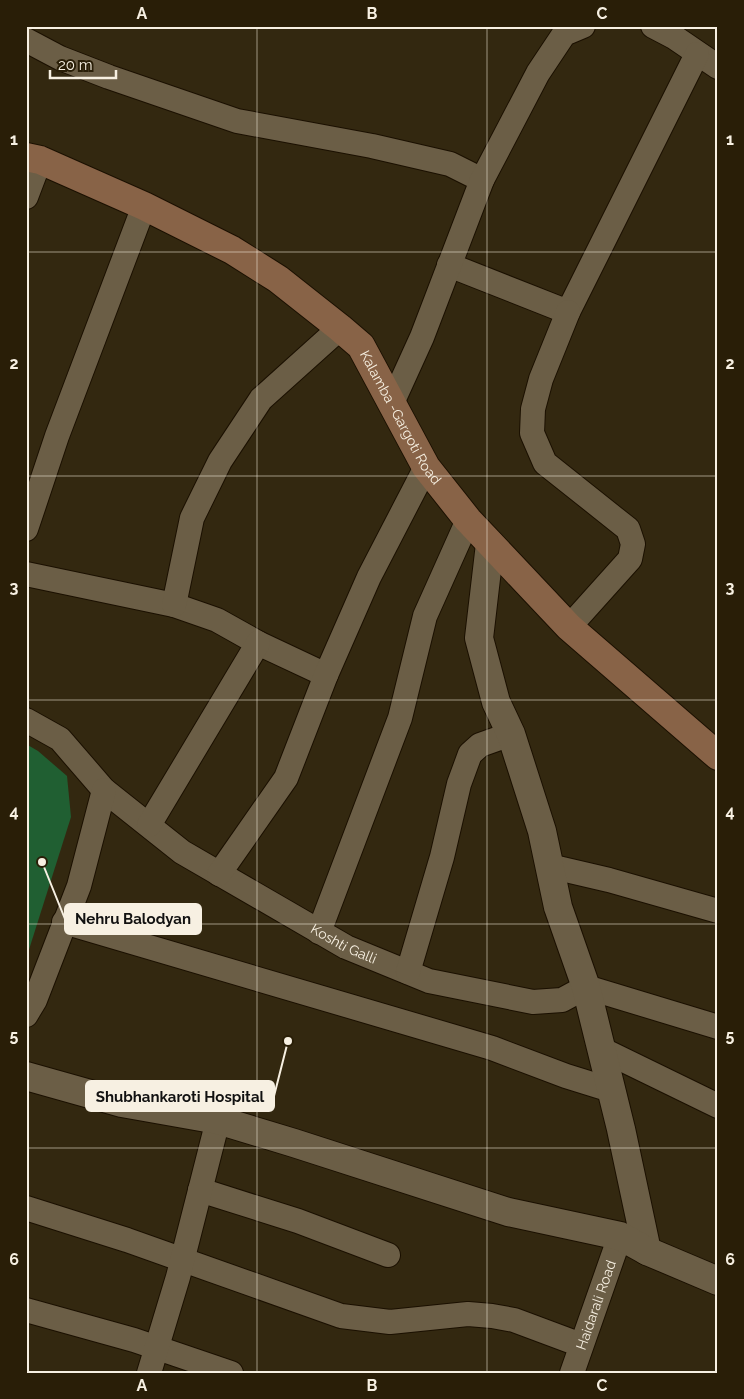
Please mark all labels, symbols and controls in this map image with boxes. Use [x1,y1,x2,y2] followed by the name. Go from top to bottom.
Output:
[137,4,148,23] text: A
[367,4,378,23] text: B
[597,4,608,23] text: C
[50,48,116,80] scale bar
[58,56,93,74] text: 20 m
[10,130,18,149] text: 1
[726,130,734,149] text: 1
[357,348,444,487] street label: Kalamba -Gargoti Road
[9,354,19,373] text: 2
[725,354,735,373] text: 2
[10,578,19,597] text: 3
[726,578,735,597] text: 3
[9,802,19,821] text: 4
[725,802,735,821] text: 4
[65,904,201,934] callout: Nehru Balodyan
[75,910,191,928] text: Nehru Balodyan
[308,920,379,967] street label: Koshti Galli
[10,1026,19,1045] text: 5
[726,1026,735,1045] text: 5
[86,1081,274,1111] callout: Shubhankaroti Hospital
[96,1088,264,1106] text: Shubhankaroti Hospital
[9,1250,19,1269] text: 6
[725,1250,735,1269] text: 6
[573,1258,619,1352] street label: Haidarali Road
[137,1376,148,1395] text: A
[367,1376,378,1395] text: B
[597,1376,608,1395] text: C

